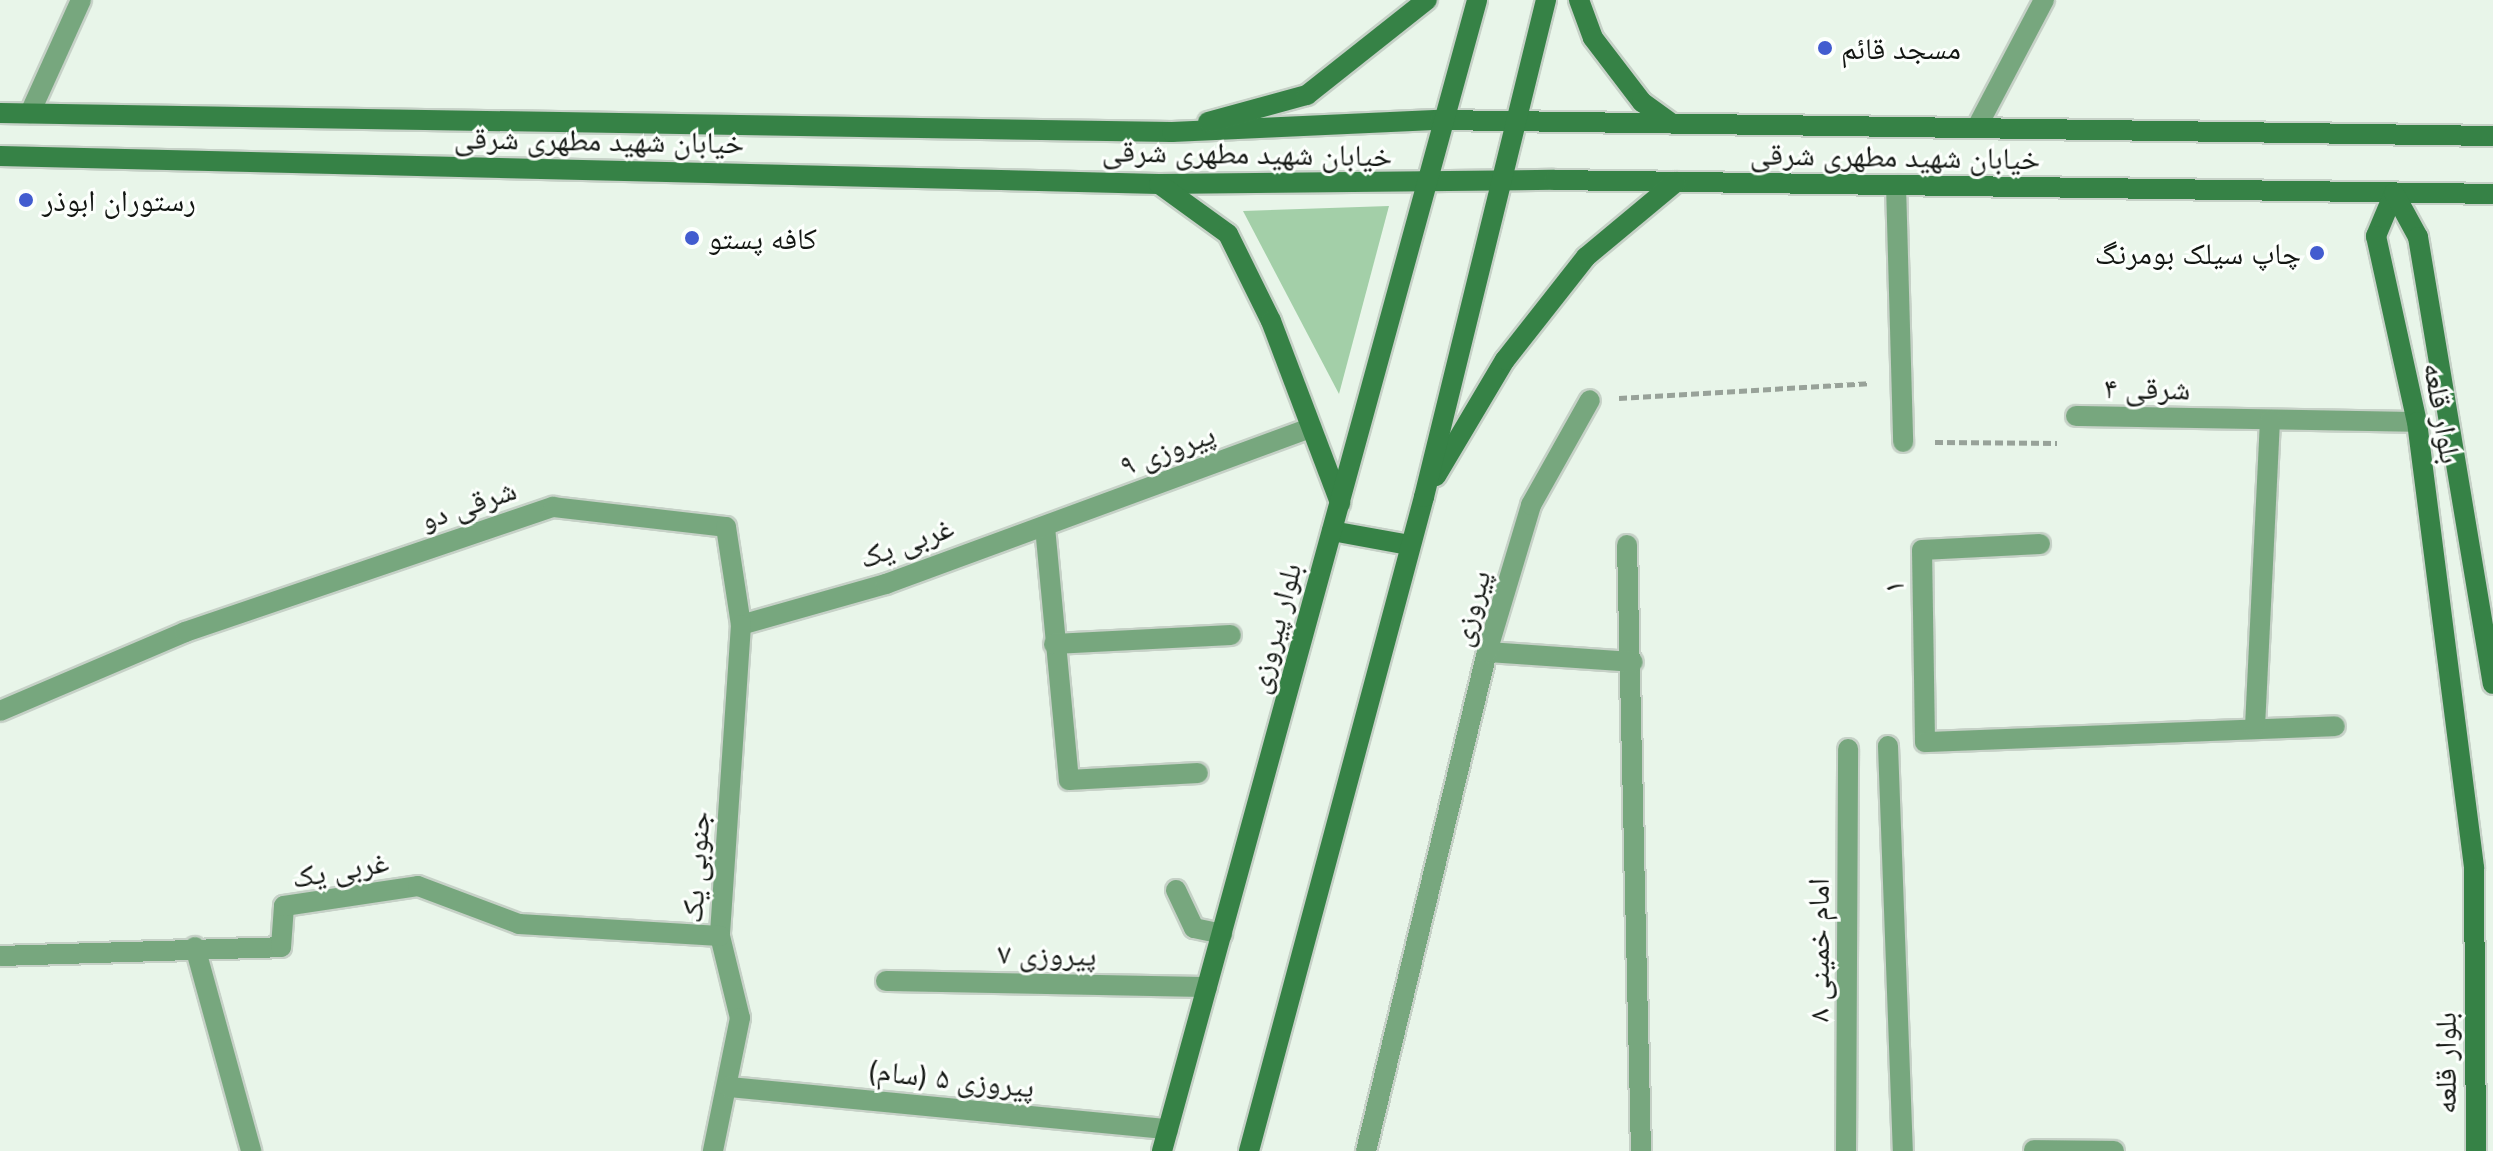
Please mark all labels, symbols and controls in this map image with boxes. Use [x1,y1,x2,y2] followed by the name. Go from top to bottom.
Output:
[1841,30,1961,66] place label: مسجد قائم
[1816,39,1834,57] marker: مسجد قائم
[454,119,744,161] street label: خیابان شهید مطهری شرقی
[1102,132,1392,174] street label: خیابان شهید مطهری شرقی
[1750,135,2040,177] street label: خیابان شهید مطهری شرقی
[42,182,196,218] place label: رستوران ابوذر
[17,191,35,209] marker: رستوران ابوذر
[708,220,817,256] place label: کافه پستو
[683,229,701,247] marker: کافه پستو
[2095,235,2301,271] place label: چاپ سیلک بومرنگ
[2308,244,2326,262] marker: چاپ سیلک بومرنگ
[2416,360,2470,466] street label: بلوار قلعه
[2104,369,2190,407] street label: شرقی ۴
[1114,415,1220,483] street label: پیروزی ۹
[415,471,521,537] street label: شرقی دو
[854,508,958,576] street label: غربی یک
[1239,559,1309,697] street label: بلوار پیروزی
[1442,566,1498,650] street label: پیروزی
[1875,580,1911,594] street label: ۱
[673,810,717,924] street label: جنوبی یک
[289,843,391,895] street label: غربی یک
[1800,878,1836,1022] street label: امام خمینی ۸
[997,935,1097,973] street label: پیروزی ۷
[2427,1012,2463,1114] street label: بلوار قلعه
[866,1051,1036,1105] street label: پیروزی ۵ (سام)

